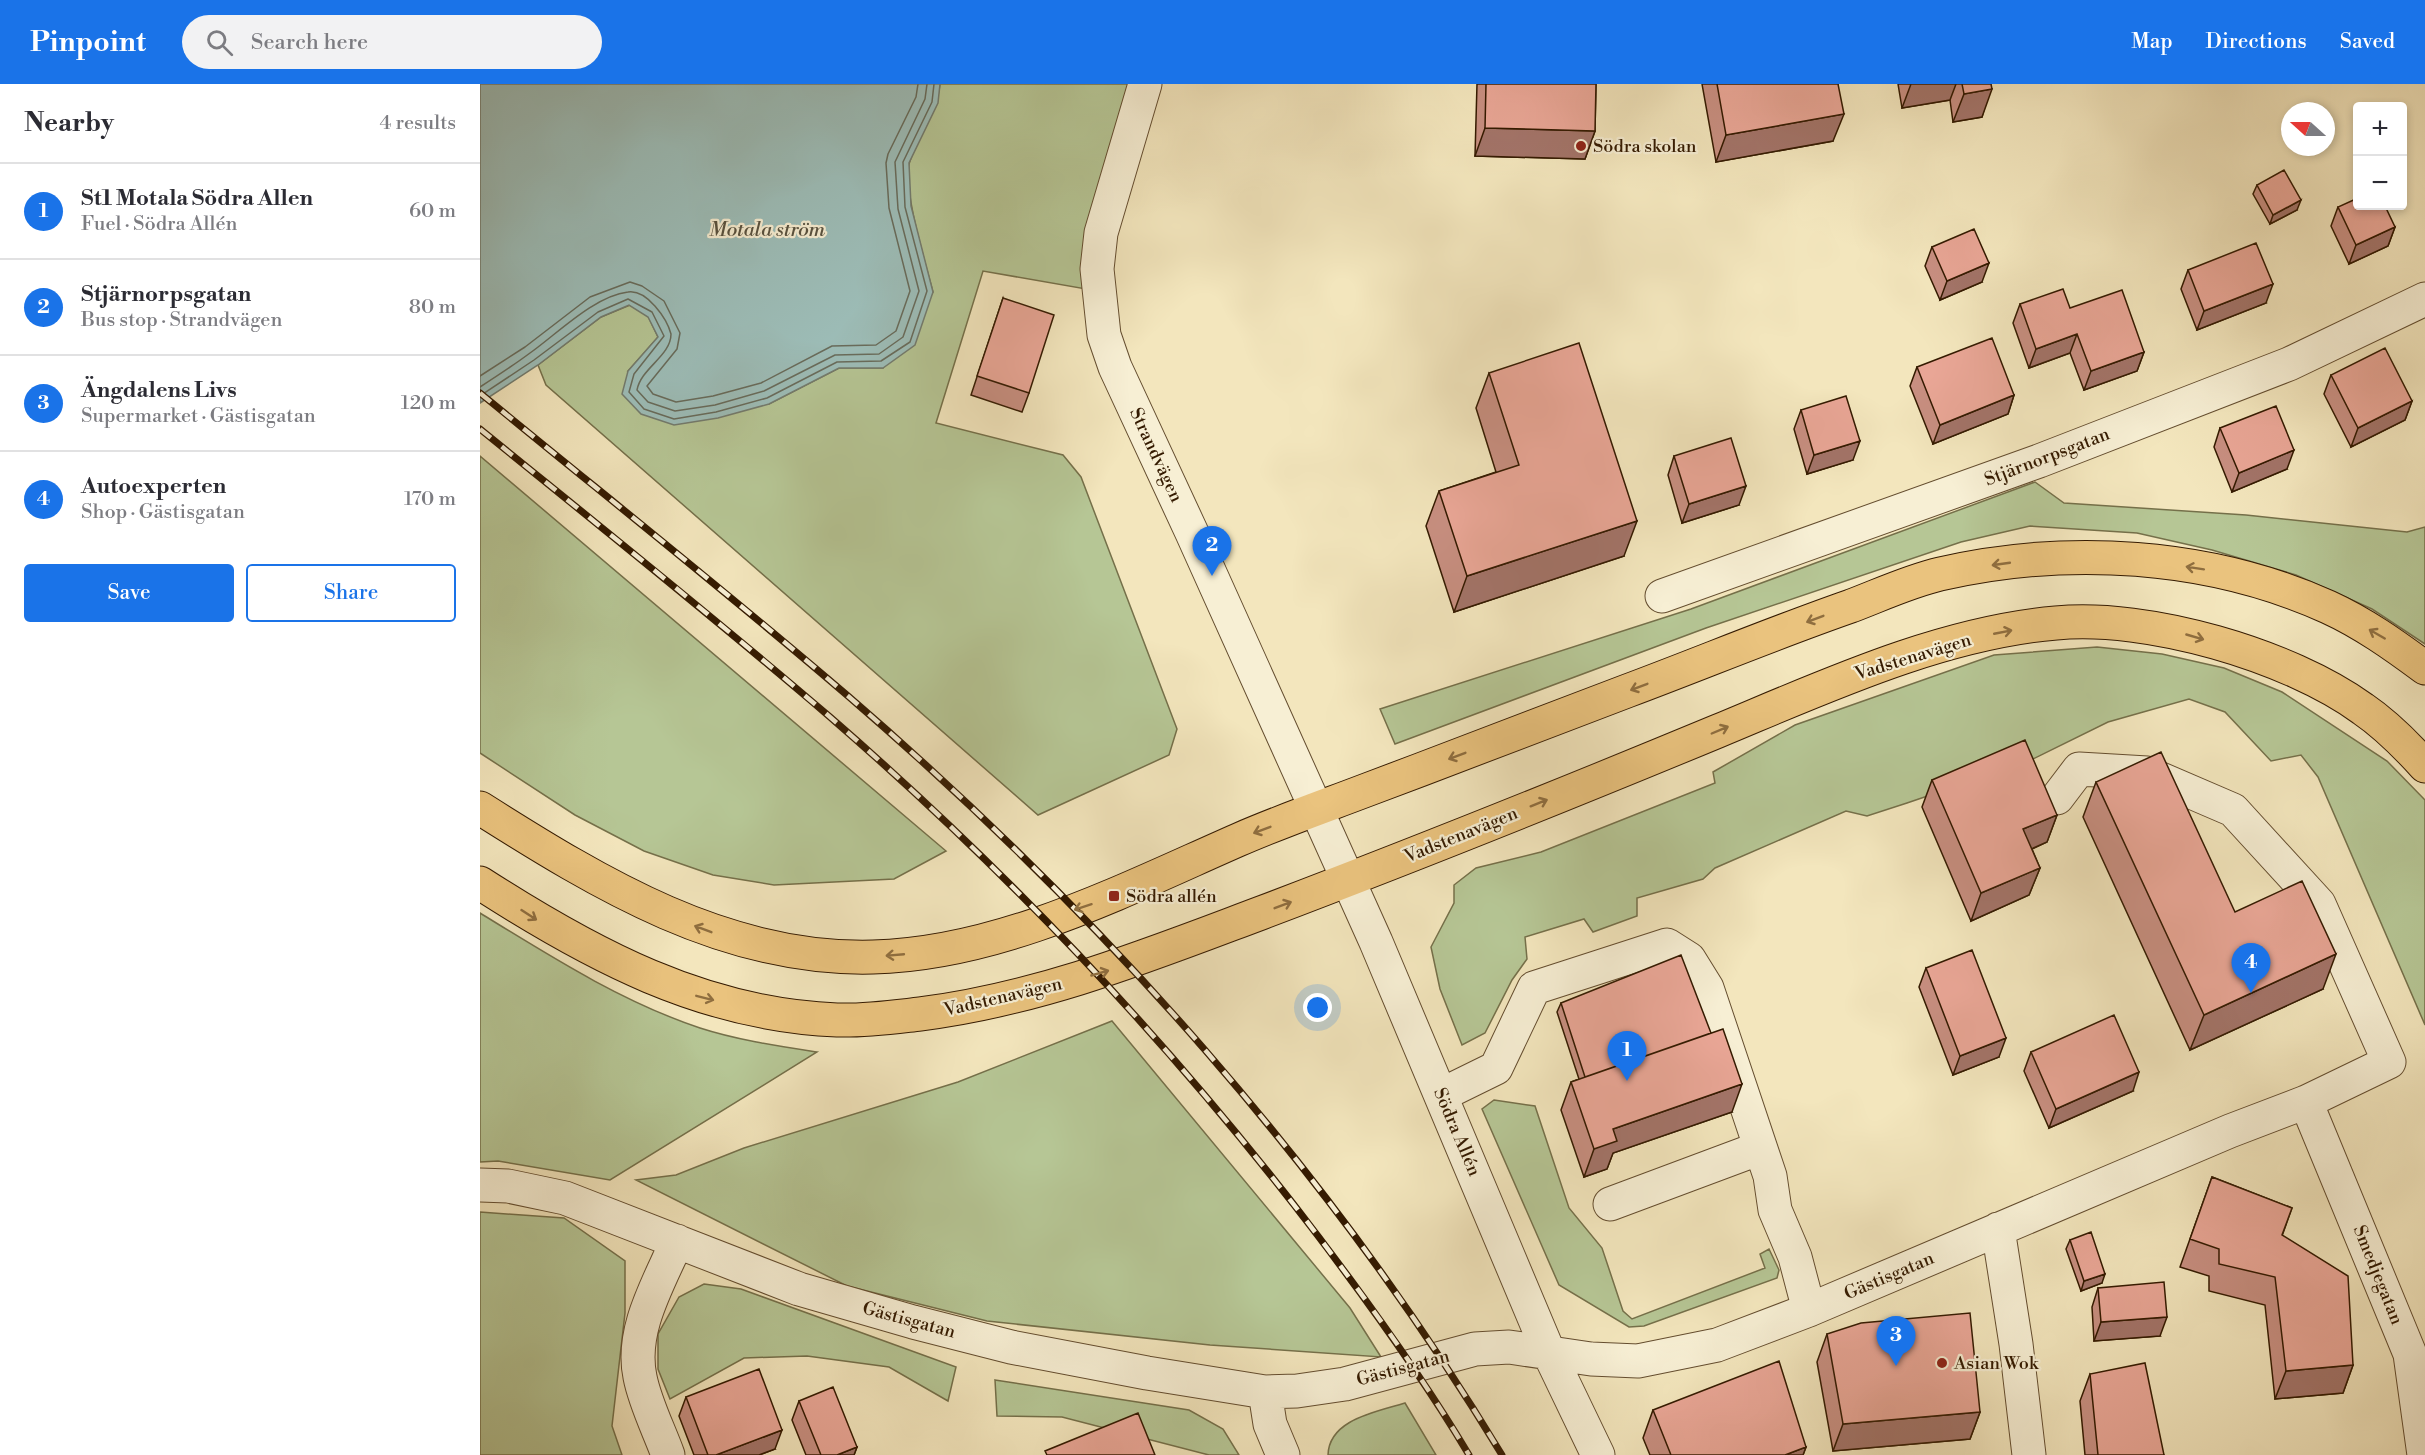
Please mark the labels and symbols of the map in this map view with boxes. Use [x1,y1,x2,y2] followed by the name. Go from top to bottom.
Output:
[2281,102,2335,156] north arrow
[1593,135,1697,158] place label: Södra skolan
[1574,139,1588,153] marker: Södra skolan
[709,218,826,243] water label: Motala ström
[1124,404,1188,506] street label: Strandvägen
[1981,422,2113,491] street label: Stjärnorpsgatan
[1192,526,1232,576] pin: 2
[1992,559,2012,570] one-way arrow
[2186,562,2206,573] one-way arrow
[1806,614,1825,625] one-way arrow
[1992,626,2012,637] one-way arrow
[1851,628,1974,686] street label: Vadstenavägen
[2369,628,2386,640] one-way arrow
[2185,632,2204,644] one-way arrow
[1630,682,1649,693] one-way arrow
[1710,724,1729,735] one-way arrow
[1448,751,1466,762] one-way arrow
[1530,797,1548,808] one-way arrow
[1400,802,1521,869] street label: Vadstenavägen
[1253,825,1272,836] one-way arrow
[1126,885,1217,908] place label: Södra allén
[1107,889,1121,903] marker: Södra allén
[1273,898,1292,909] one-way arrow
[1074,902,1093,913] one-way arrow
[520,909,537,921] one-way arrow
[694,923,713,934] one-way arrow
[2232,944,2270,993] pin: 4
[885,950,905,961] one-way arrow
[1091,967,1110,978] one-way arrow
[941,972,1065,1022] street label: Vadstenavägen
[695,992,714,1004] one-way arrow
[1303,993,1332,1022] your location
[1608,1032,1646,1081] pin: 1
[1428,1084,1486,1180] street label: Södra Allén
[2348,1222,2408,1328] street label: Smedjegatan
[1841,1247,1938,1305] street label: Gästisgatan
[860,1297,958,1344] street label: Gästisgatan
[1876,1316,1916,1366] pin: 3
[1354,1344,1452,1391] street label: Gästisgatan
[1953,1352,2040,1375] place label: Asian Wok
[1935,1356,1949,1370] marker: Asian Wok

